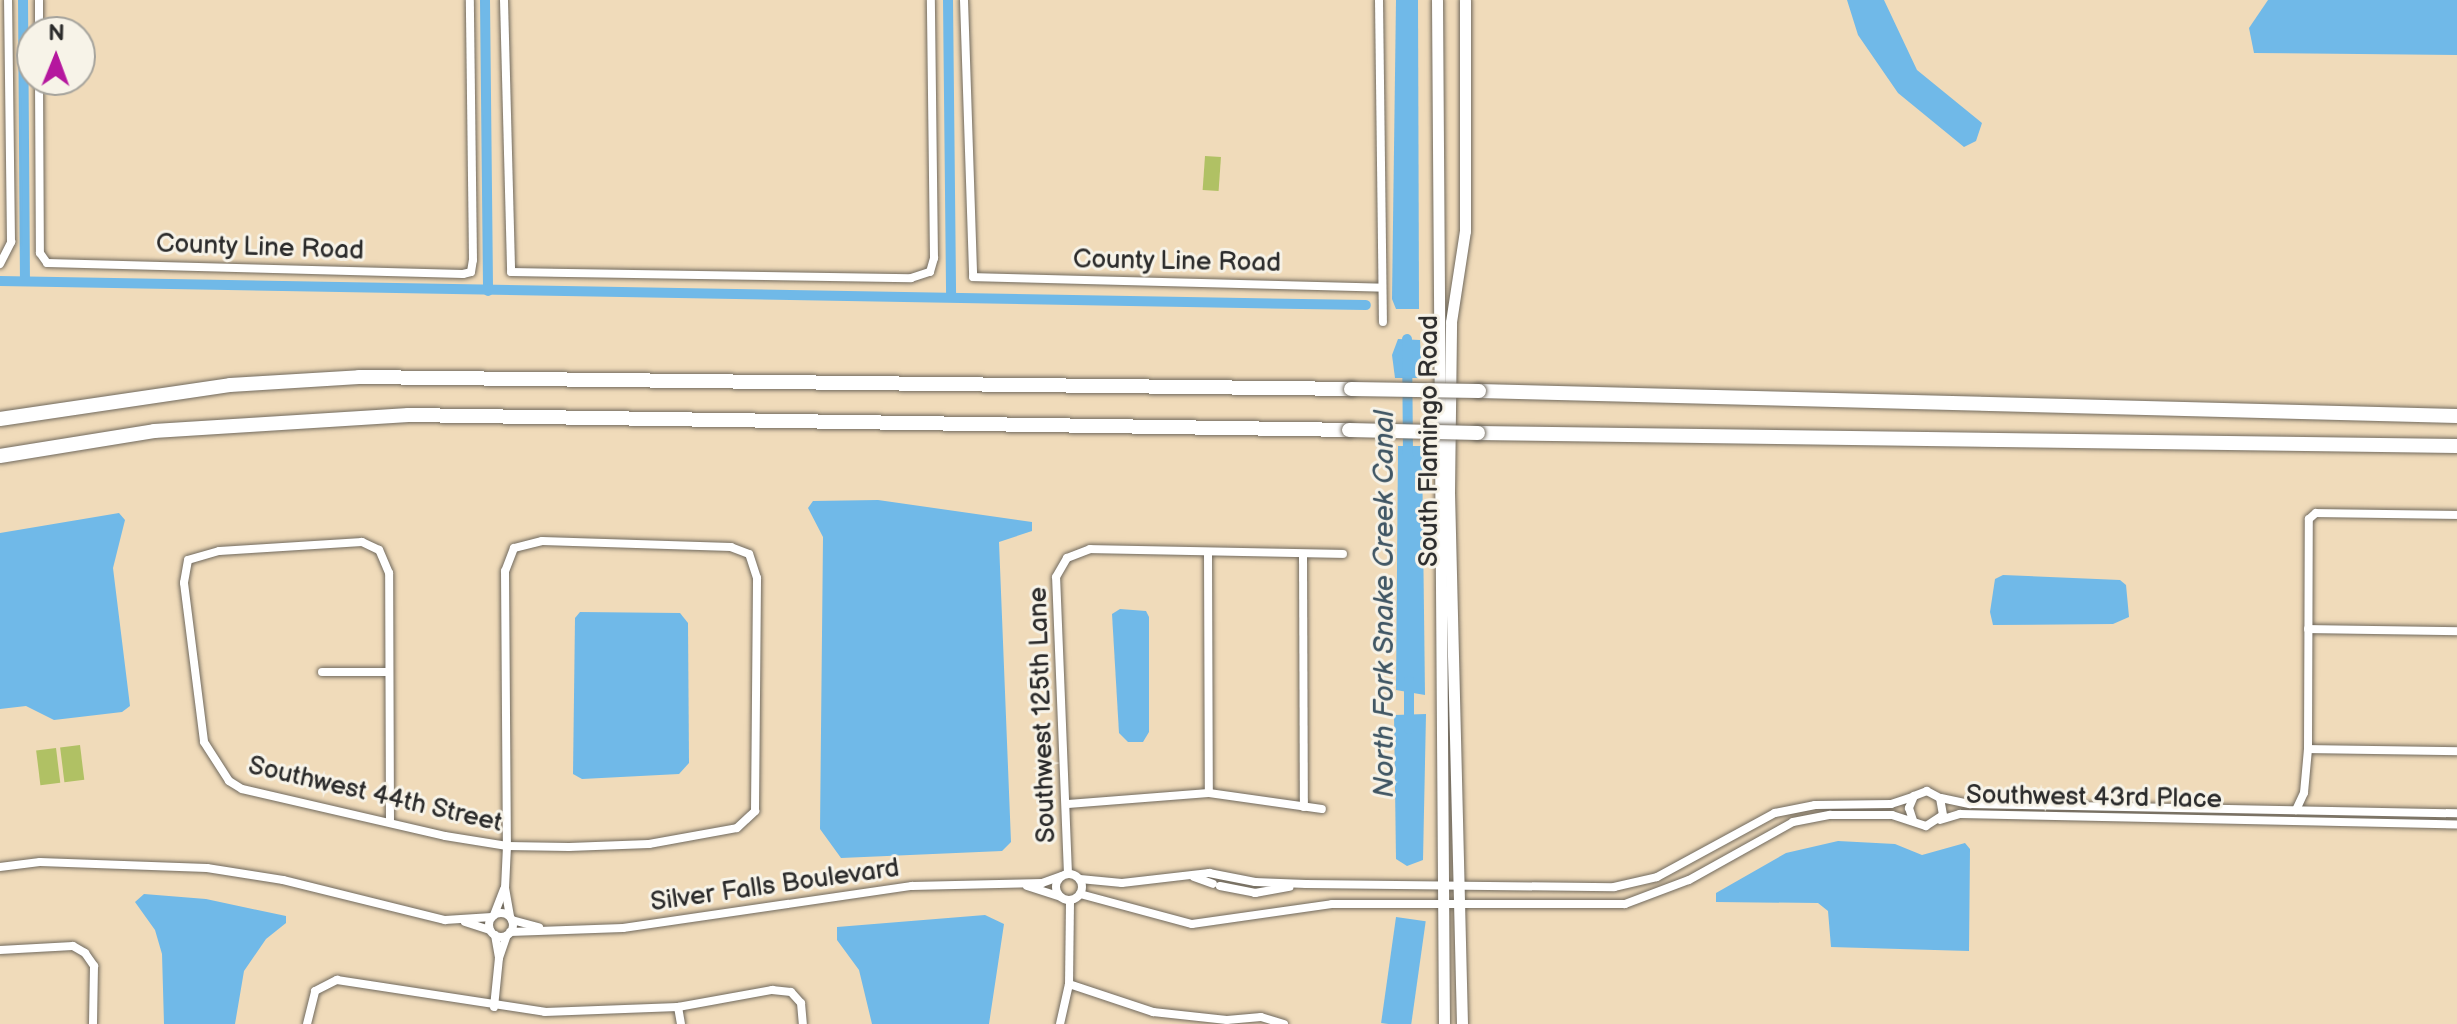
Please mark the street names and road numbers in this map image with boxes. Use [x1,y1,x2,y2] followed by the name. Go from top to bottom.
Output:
[155,229,365,267] street label: County Line Road
[1072,245,1282,279] street label: County Line Road
[1414,315,1446,567] street label: South Flamingo Road
[1023,586,1063,844] street label: Southwest 125th Lane
[245,751,505,839] street label: Southwest 44th Street
[1966,780,2222,816] street label: Southwest 43rd Place
[649,853,901,919] street label: Silver Falls Boulevard

